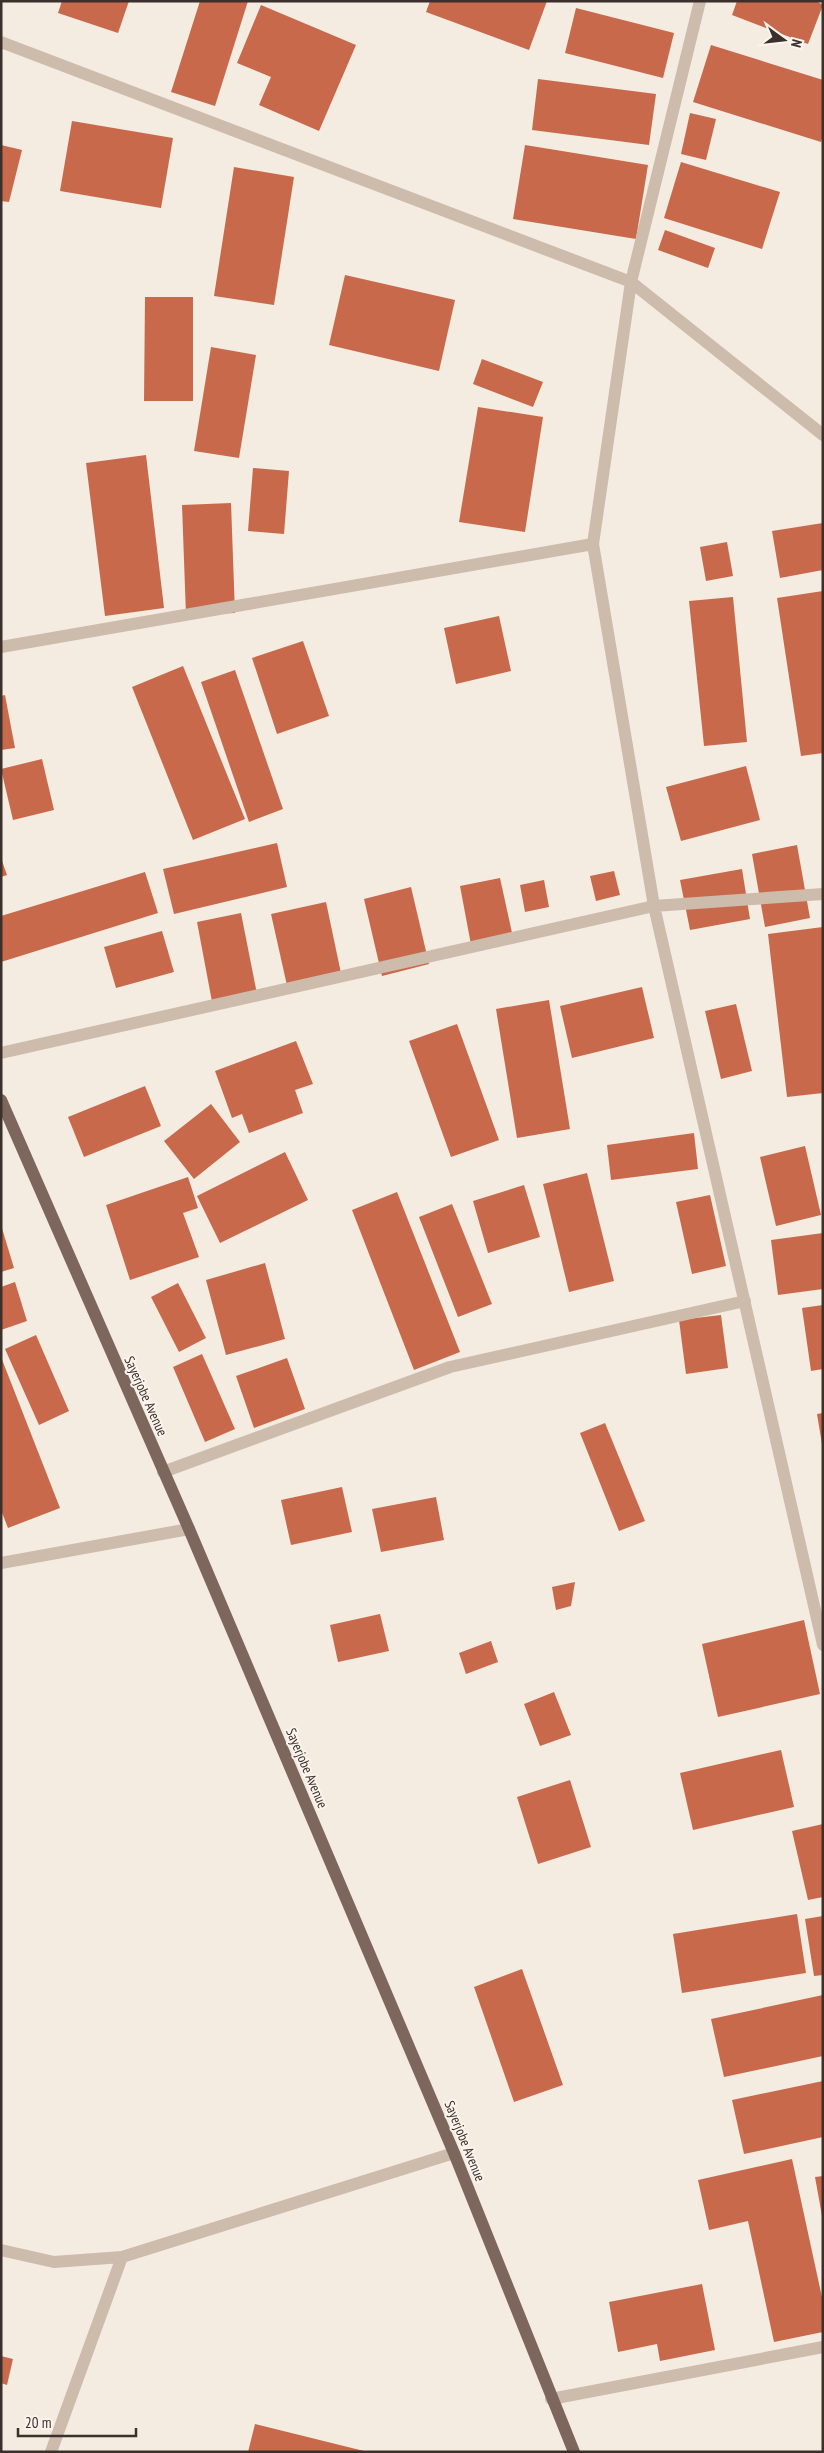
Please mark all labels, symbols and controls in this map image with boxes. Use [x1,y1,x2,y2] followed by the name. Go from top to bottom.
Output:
[759,15,809,65] north arrow
[787,37,806,49] text: N
[120,1353,172,1439] street label: Sayerjobe Avenue
[282,1725,332,1811] street label: Sayerjobe Avenue
[441,2098,489,2184] street label: Sayerjobe Avenue
[18,2406,135,2438] scale bar
[25,2413,51,2432] text: 20 m

